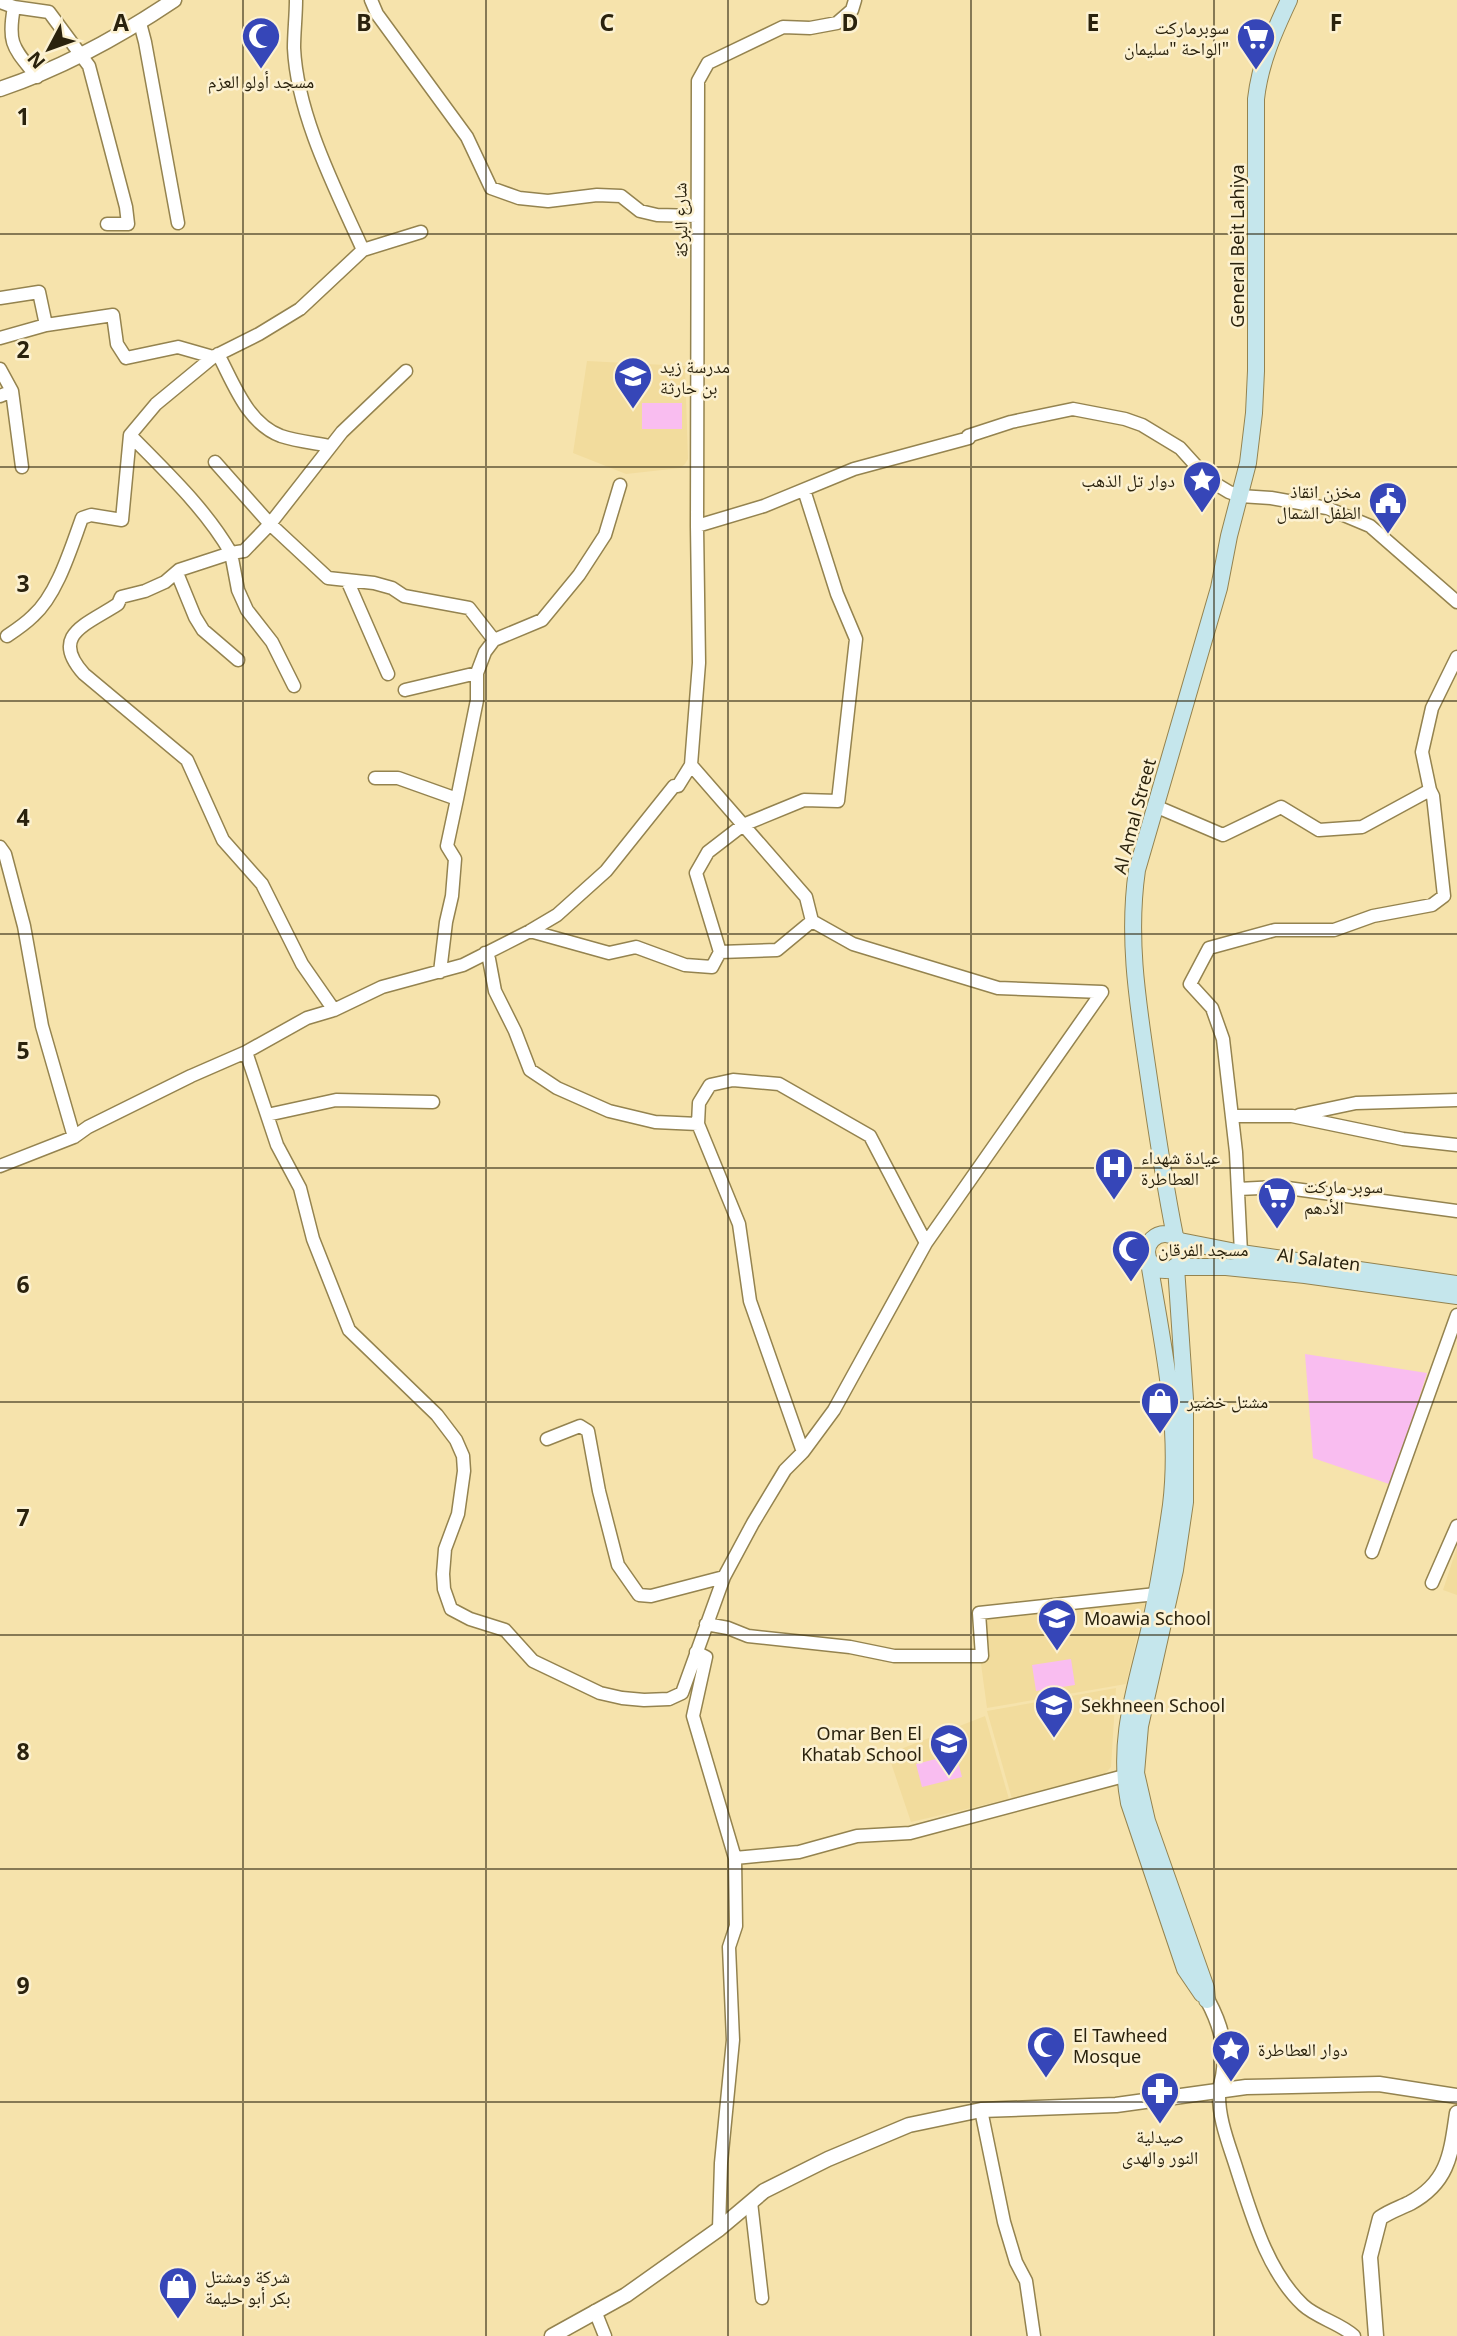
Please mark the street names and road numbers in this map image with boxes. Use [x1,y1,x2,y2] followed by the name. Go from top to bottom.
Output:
[1225,164,1249,328] street label: General Beit Lahiya
[667,182,693,258] street label: شارع البركة
[1107,755,1161,877] street label: Al Amal Street
[1276,1242,1362,1276] street label: Al Salaten

